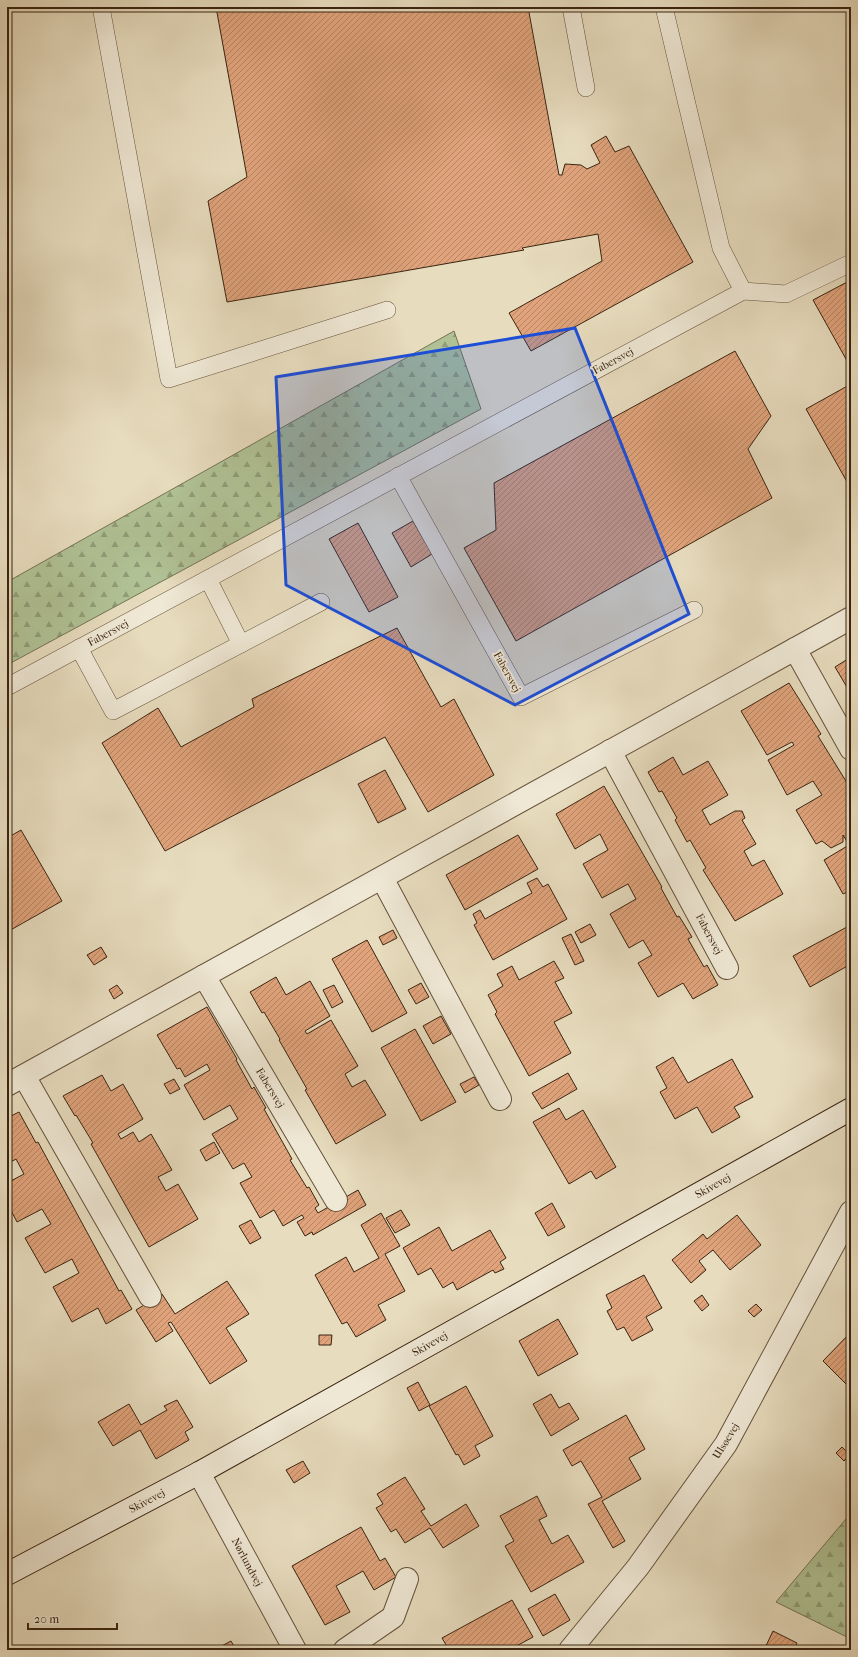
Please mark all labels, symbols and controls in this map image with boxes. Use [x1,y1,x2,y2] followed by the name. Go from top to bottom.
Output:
[590,345,636,377] street label: Fabersvej
[85,617,131,649] street label: Fabersvej
[491,649,524,695] street label: Fabersvej
[693,911,725,957] street label: Fabersvej
[253,1066,287,1111] street label: Fabersvej
[693,1171,733,1201] street label: Skivevej
[410,1329,450,1359] street label: Skivevej
[710,1420,742,1461] street label: Ulsøevej
[127,1486,167,1516] street label: Skivevej
[229,1535,265,1589] street label: Nørlundvej
[28,1605,117,1631] scale bar
[34,1612,59,1626] text: 20 m

